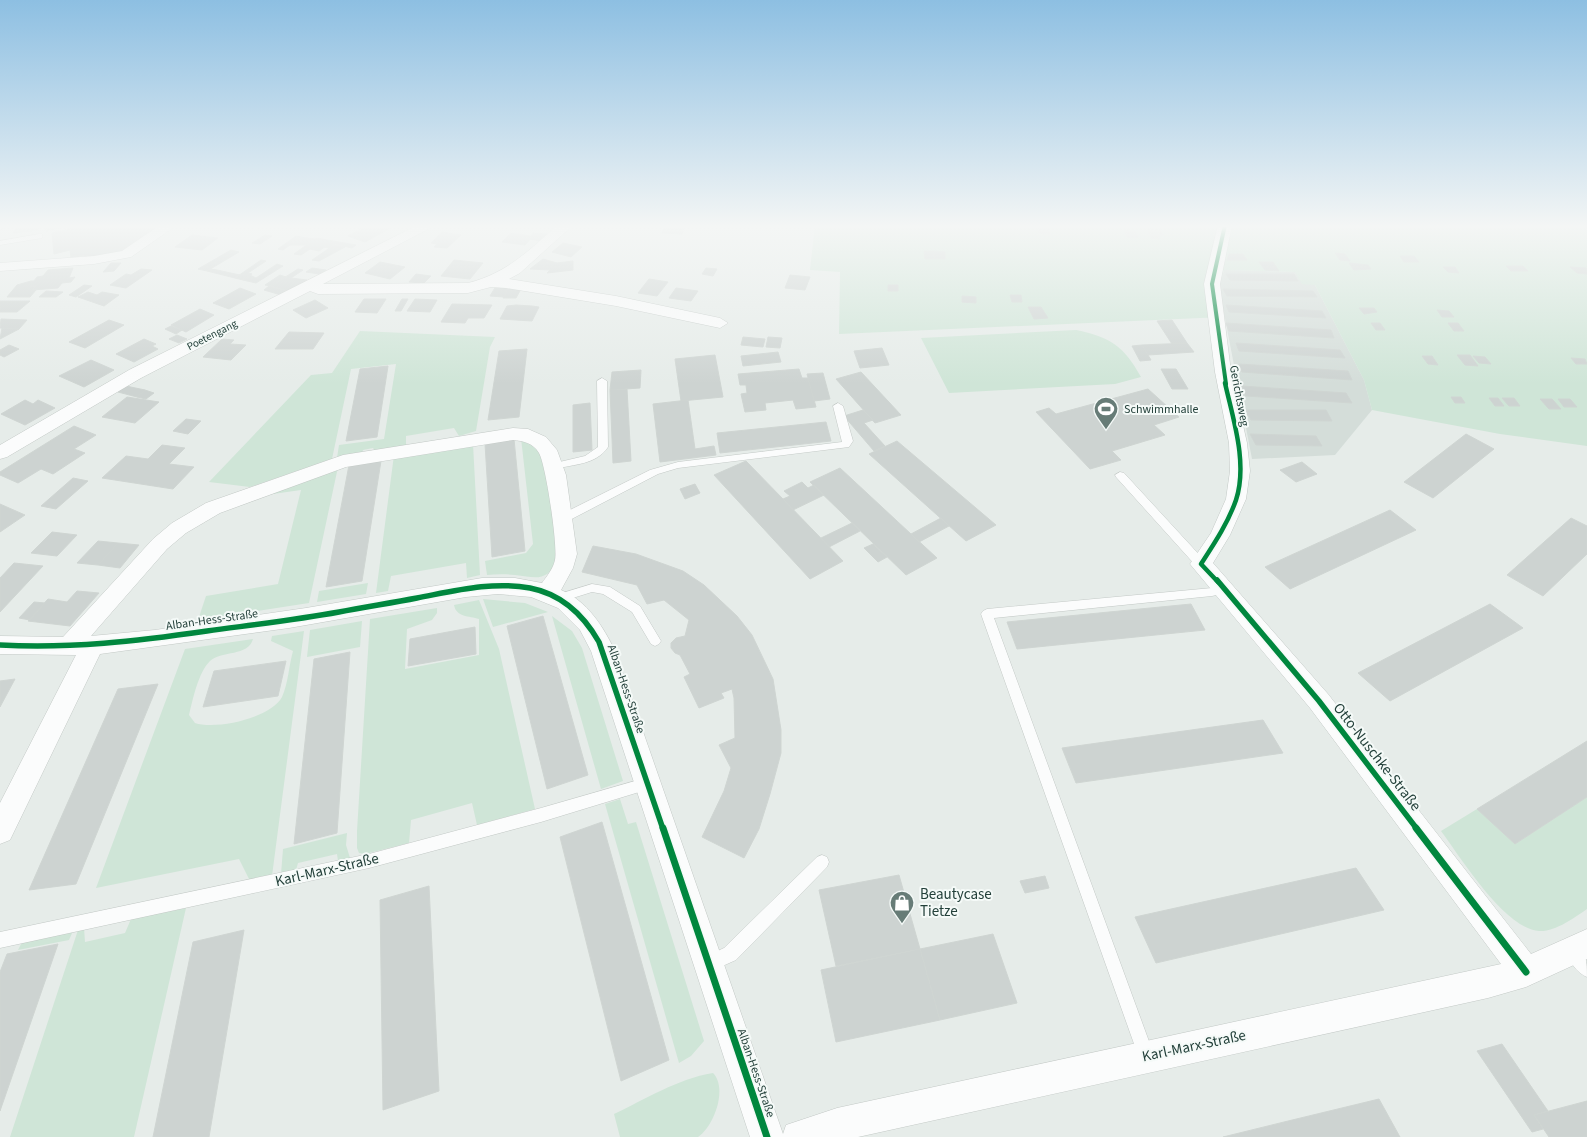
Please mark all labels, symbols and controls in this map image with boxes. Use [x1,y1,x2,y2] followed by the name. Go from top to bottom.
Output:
[184,316,240,354] street label: Poetengang
[1225,364,1253,428] street label: Gerichtsweg
[1093,396,1119,430] sports icon: Schwimmhalle
[1124,401,1199,418] place label: Schwimmhalle
[165,605,259,635] street label: Alban-Hess-Straße
[603,642,649,736] street label: Alban-Hess-Straße
[1328,699,1426,815] street label: Otto-Nuschke-Straße
[273,848,381,892] street label: Karl-Marx-Straße
[920,884,992,922] place label: Beautycase Tietze
[889,890,915,924] shop icon: Beautycase Tietze
[1140,1025,1248,1067] street label: Karl-Marx-Straße
[733,1026,779,1120] street label: Alban-Hess-Straße

